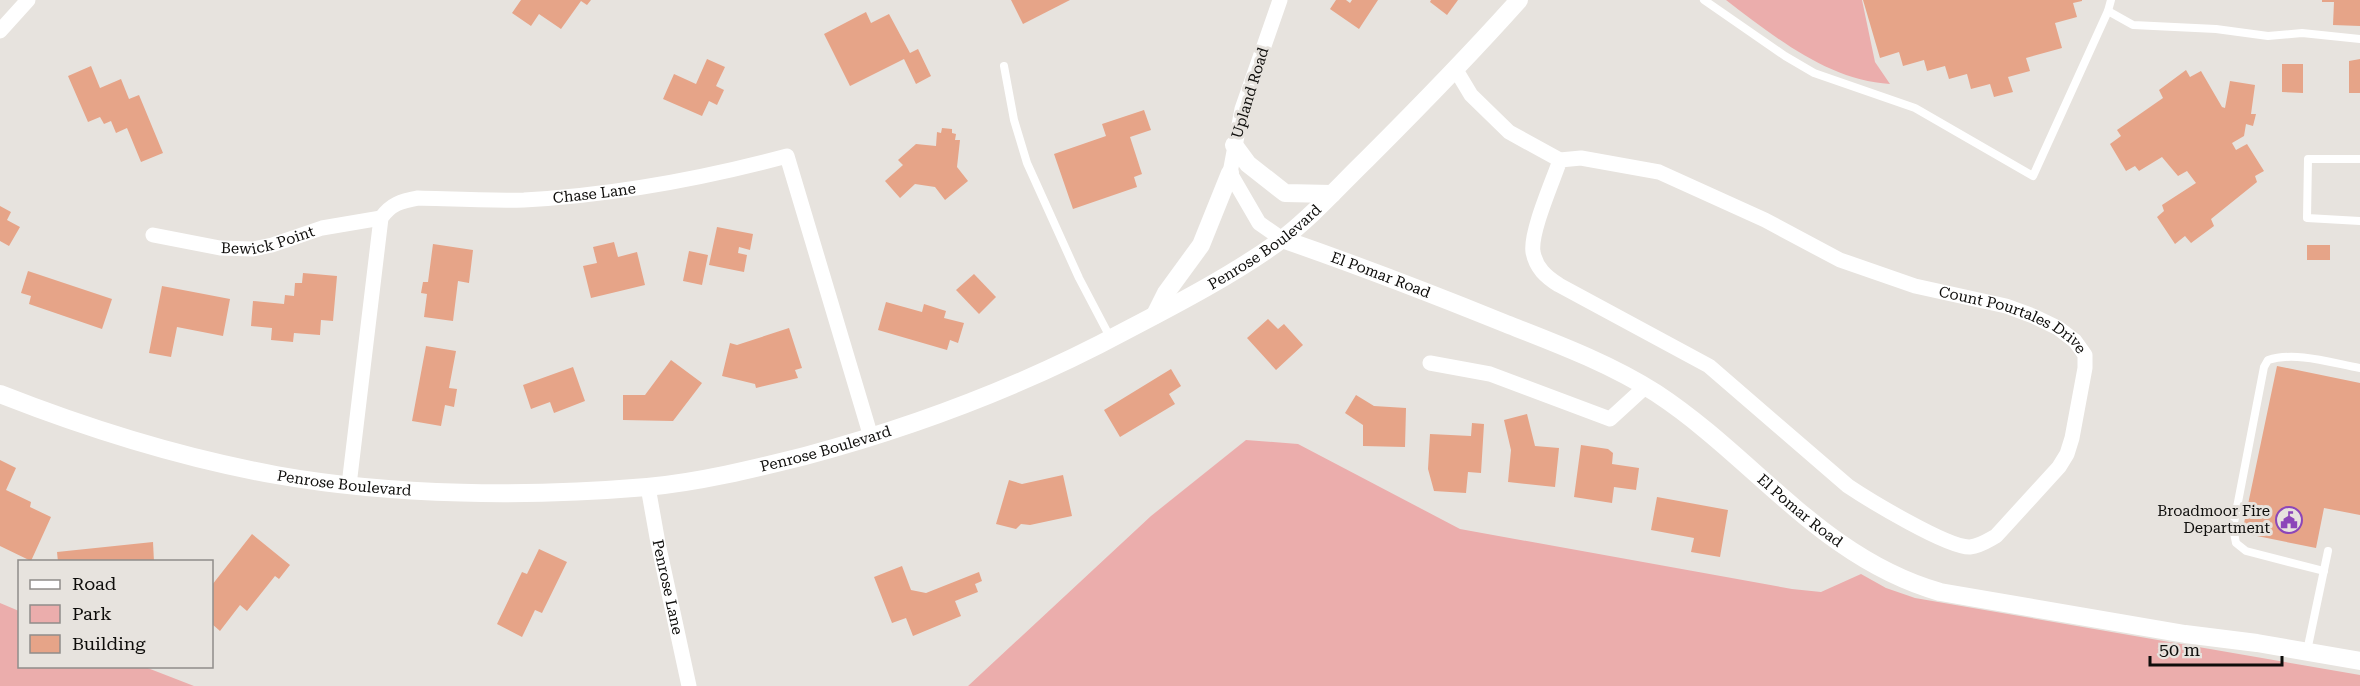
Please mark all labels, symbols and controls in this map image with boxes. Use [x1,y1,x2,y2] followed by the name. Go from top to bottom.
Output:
[1228,45,1272,141] street label: Upland Road
[552,179,637,207] street label: Chase Lane
[1205,200,1325,293] street label: Penrose Boulevard
[221,222,317,258] street label: Bewick Point
[1328,248,1433,302] street label: El Pomar Road
[1937,283,2090,357] street label: Count Pourtales Drive
[758,422,894,476] street label: Penrose Boulevard
[276,466,412,500] street label: Penrose Boulevard
[1754,470,1846,551] street label: El Pomar Road
[2157,502,2270,537] place label: Broadmoor Fire Department
[2274,505,2304,535] public building icon: Broadmoor Fire Department
[648,538,687,636] street label: Penrose Lane
[18,560,213,668] legend
[72,573,117,594] text: Road
[72,603,112,624] text: Park
[2150,629,2282,667] scale bar
[72,633,146,654] text: Building
[2159,639,2200,660] text: 50 m

